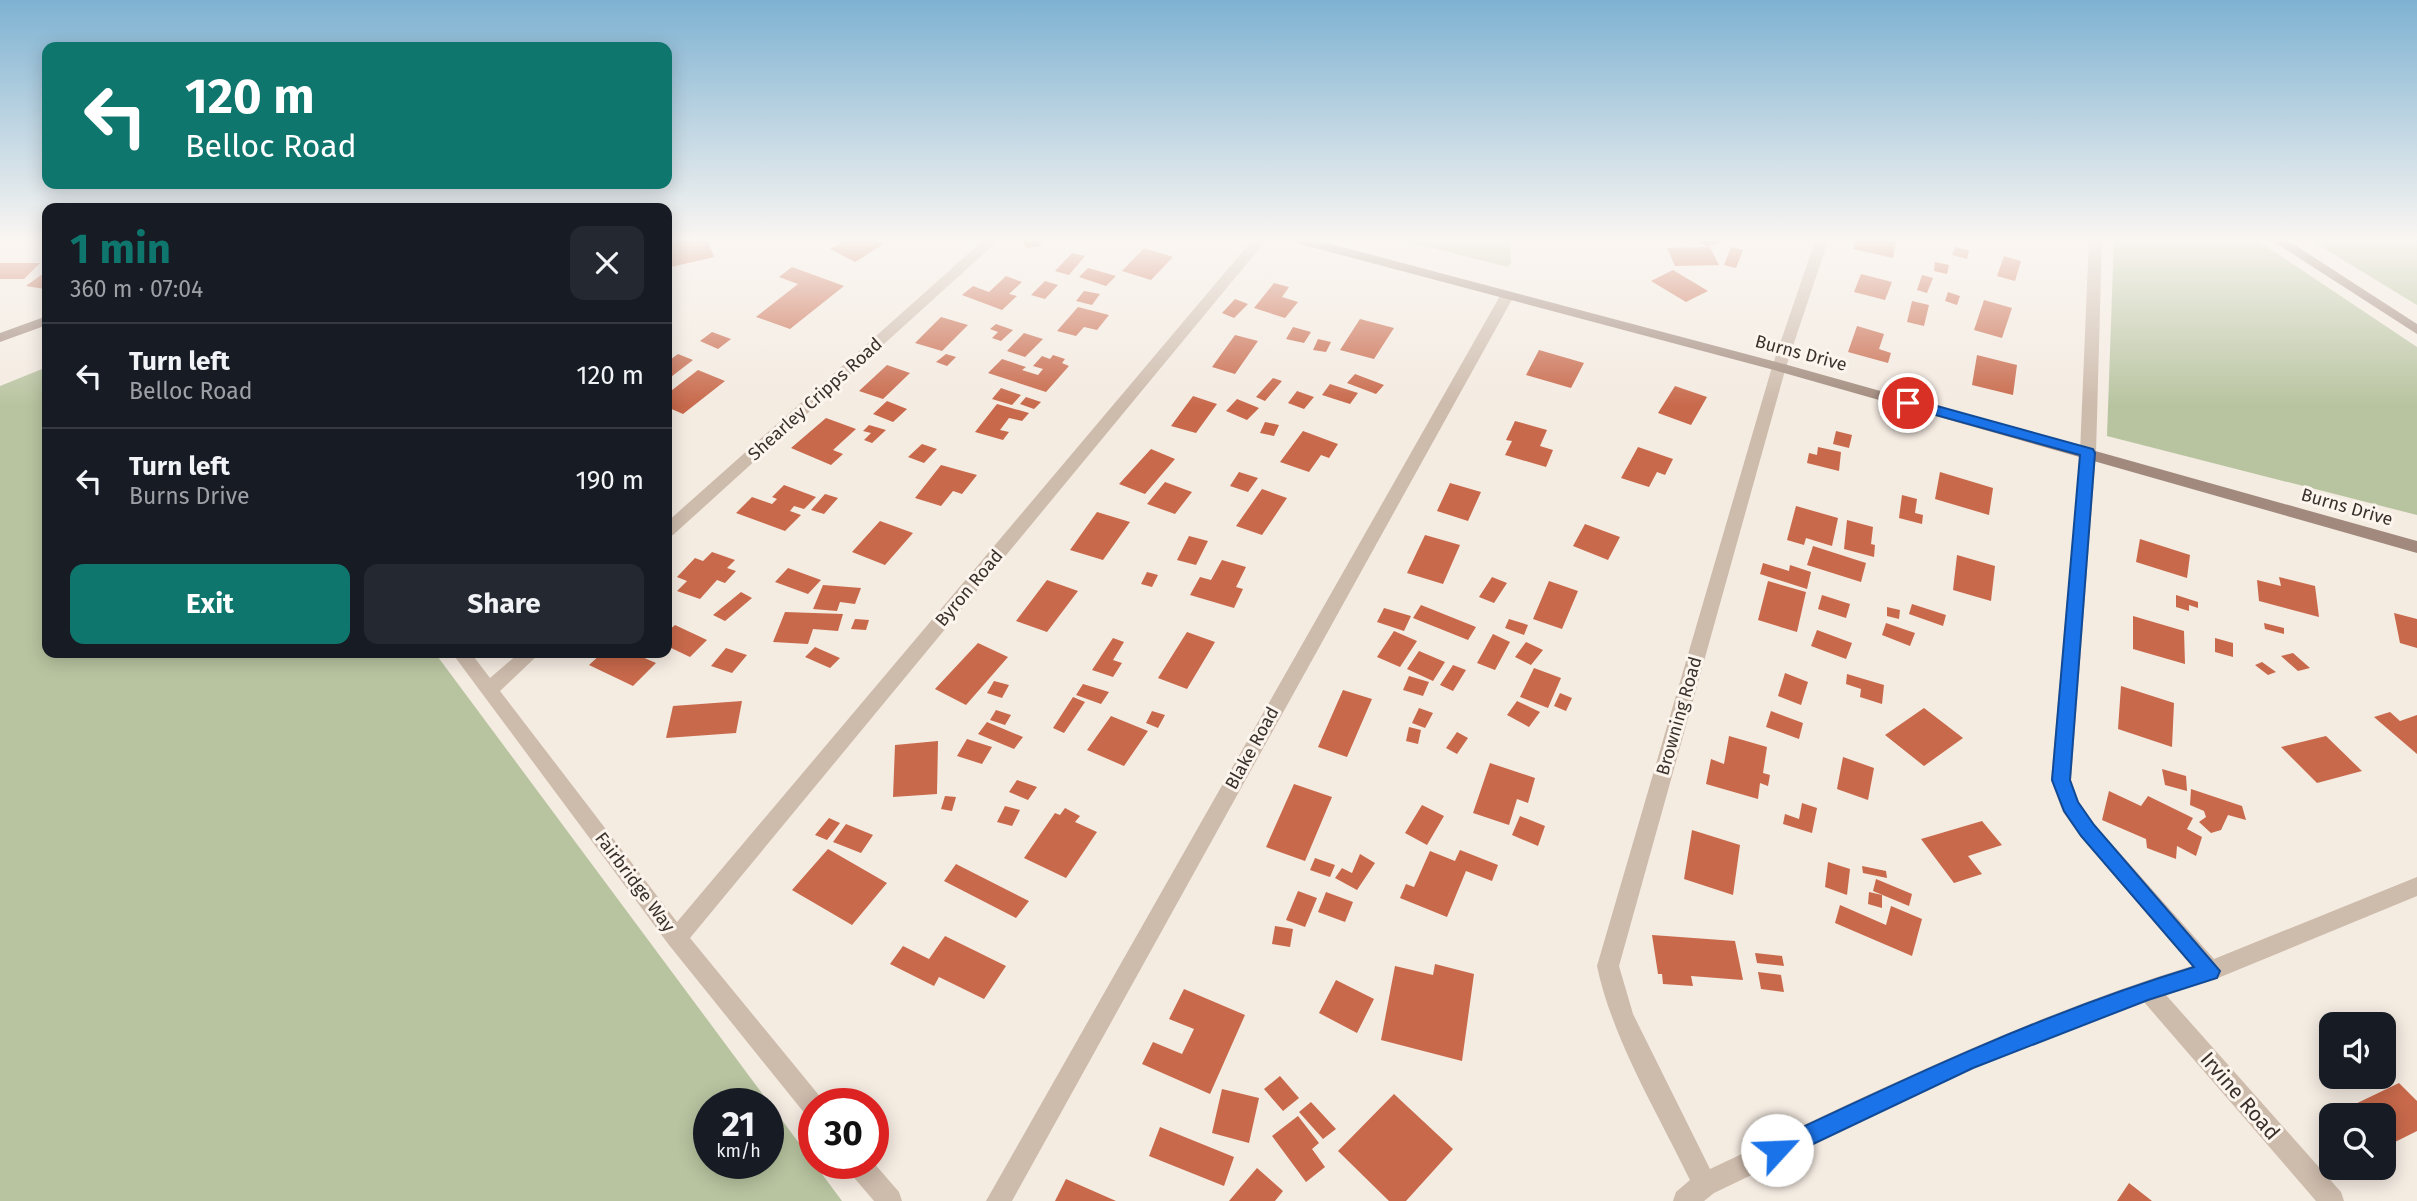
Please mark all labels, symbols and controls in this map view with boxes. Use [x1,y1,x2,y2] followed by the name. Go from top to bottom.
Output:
[185,67,315,126] text: 120 m
[70,70,161,161] icon: left
[185,127,357,165] text: Belloc Road
[70,224,171,274] text: 1 min
[570,226,644,300] button: close
[70,275,203,303] text: 360 m · 07:04
[1753,330,1849,376] street label: Burns Drive
[743,333,887,465] street label: Shearley Cripps Road
[129,346,230,377] text: Turn left
[70,357,108,395] icon: left
[576,360,644,391] text: 120 m
[1878,373,1938,433] pin
[129,377,252,405] text: Belloc Road
[1889,384,1927,422] icon: arrive
[129,451,230,482] text: Turn left
[70,462,108,500] icon: left
[575,465,644,496] text: 190 m
[129,482,250,510] text: Burns Drive
[2299,483,2395,531] street label: Burns Drive
[931,545,1007,631] street label: Byron Road
[70,564,350,644] button: Exit
[364,564,644,644] button: Share
[1652,654,1706,778] street label: Browning Road
[1220,703,1284,793] street label: Blake Road
[590,828,680,936] street label: Fairbridge Way
[2319,1012,2396,1180] map controls
[2319,1012,2396,1089] button: sound
[2195,1047,2285,1145] street label: Irvine Road
[798,1088,889,1179] speed limit sign: 30
[722,1103,755,1145] text: 21
[2319,1103,2396,1180] button: search
[1740,1113,1814,1187] position arrow
[716,1140,761,1162] text: km/h

